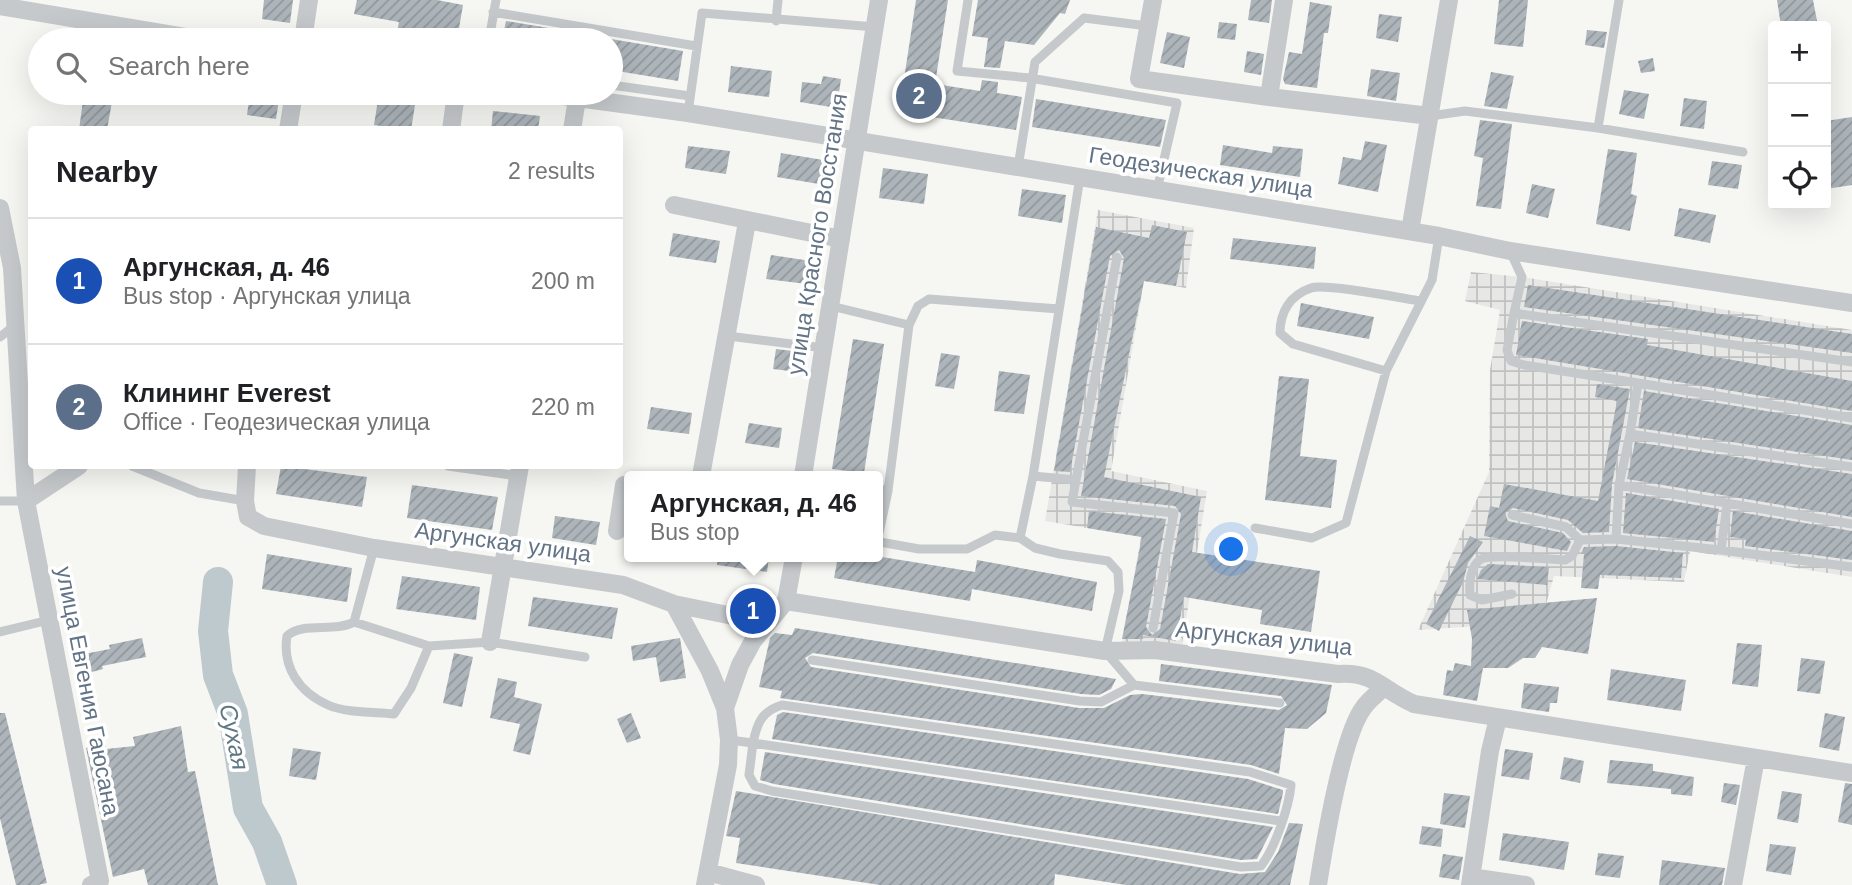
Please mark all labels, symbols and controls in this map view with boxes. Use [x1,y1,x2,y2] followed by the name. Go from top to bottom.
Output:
[1768,21,1831,210] map controls
[1768,21,1831,84] button: +
[28,28,623,105] search box
[52,48,90,86] icon: search
[108,51,250,81] text: Search here
[896,70,942,122] pin: 2
[1768,84,1831,147] button: −
[782,91,852,377] street label: улица Красного Восстания
[1087,141,1315,203] street label: Геодезическая улица
[1768,147,1831,210] button: locate
[56,155,158,188] text: Nearby
[508,158,595,184] text: 2 results
[123,252,330,282] text: Аргунская, д. 46
[73,268,85,294] text: 1
[531,268,595,294] text: 200 m
[123,283,411,309] text: Bus stop · Аргунская улица
[123,378,331,408] text: Клининг Everest
[73,394,85,420] text: 2
[531,394,595,420] text: 220 m
[123,409,430,435] text: Office · Геодезическая улица
[624,471,883,562] popup
[650,488,857,518] text: Аргунская, д. 46
[413,517,593,567] street label: Аргунская улица
[650,519,739,545] text: Bus stop
[1214,532,1248,566] your location
[51,564,125,818] street label: улица Евгения Гаюсана
[730,585,776,637] pin: 1
[1174,616,1354,660] street label: Аргунская улица
[214,701,255,773] water label: Сухая

